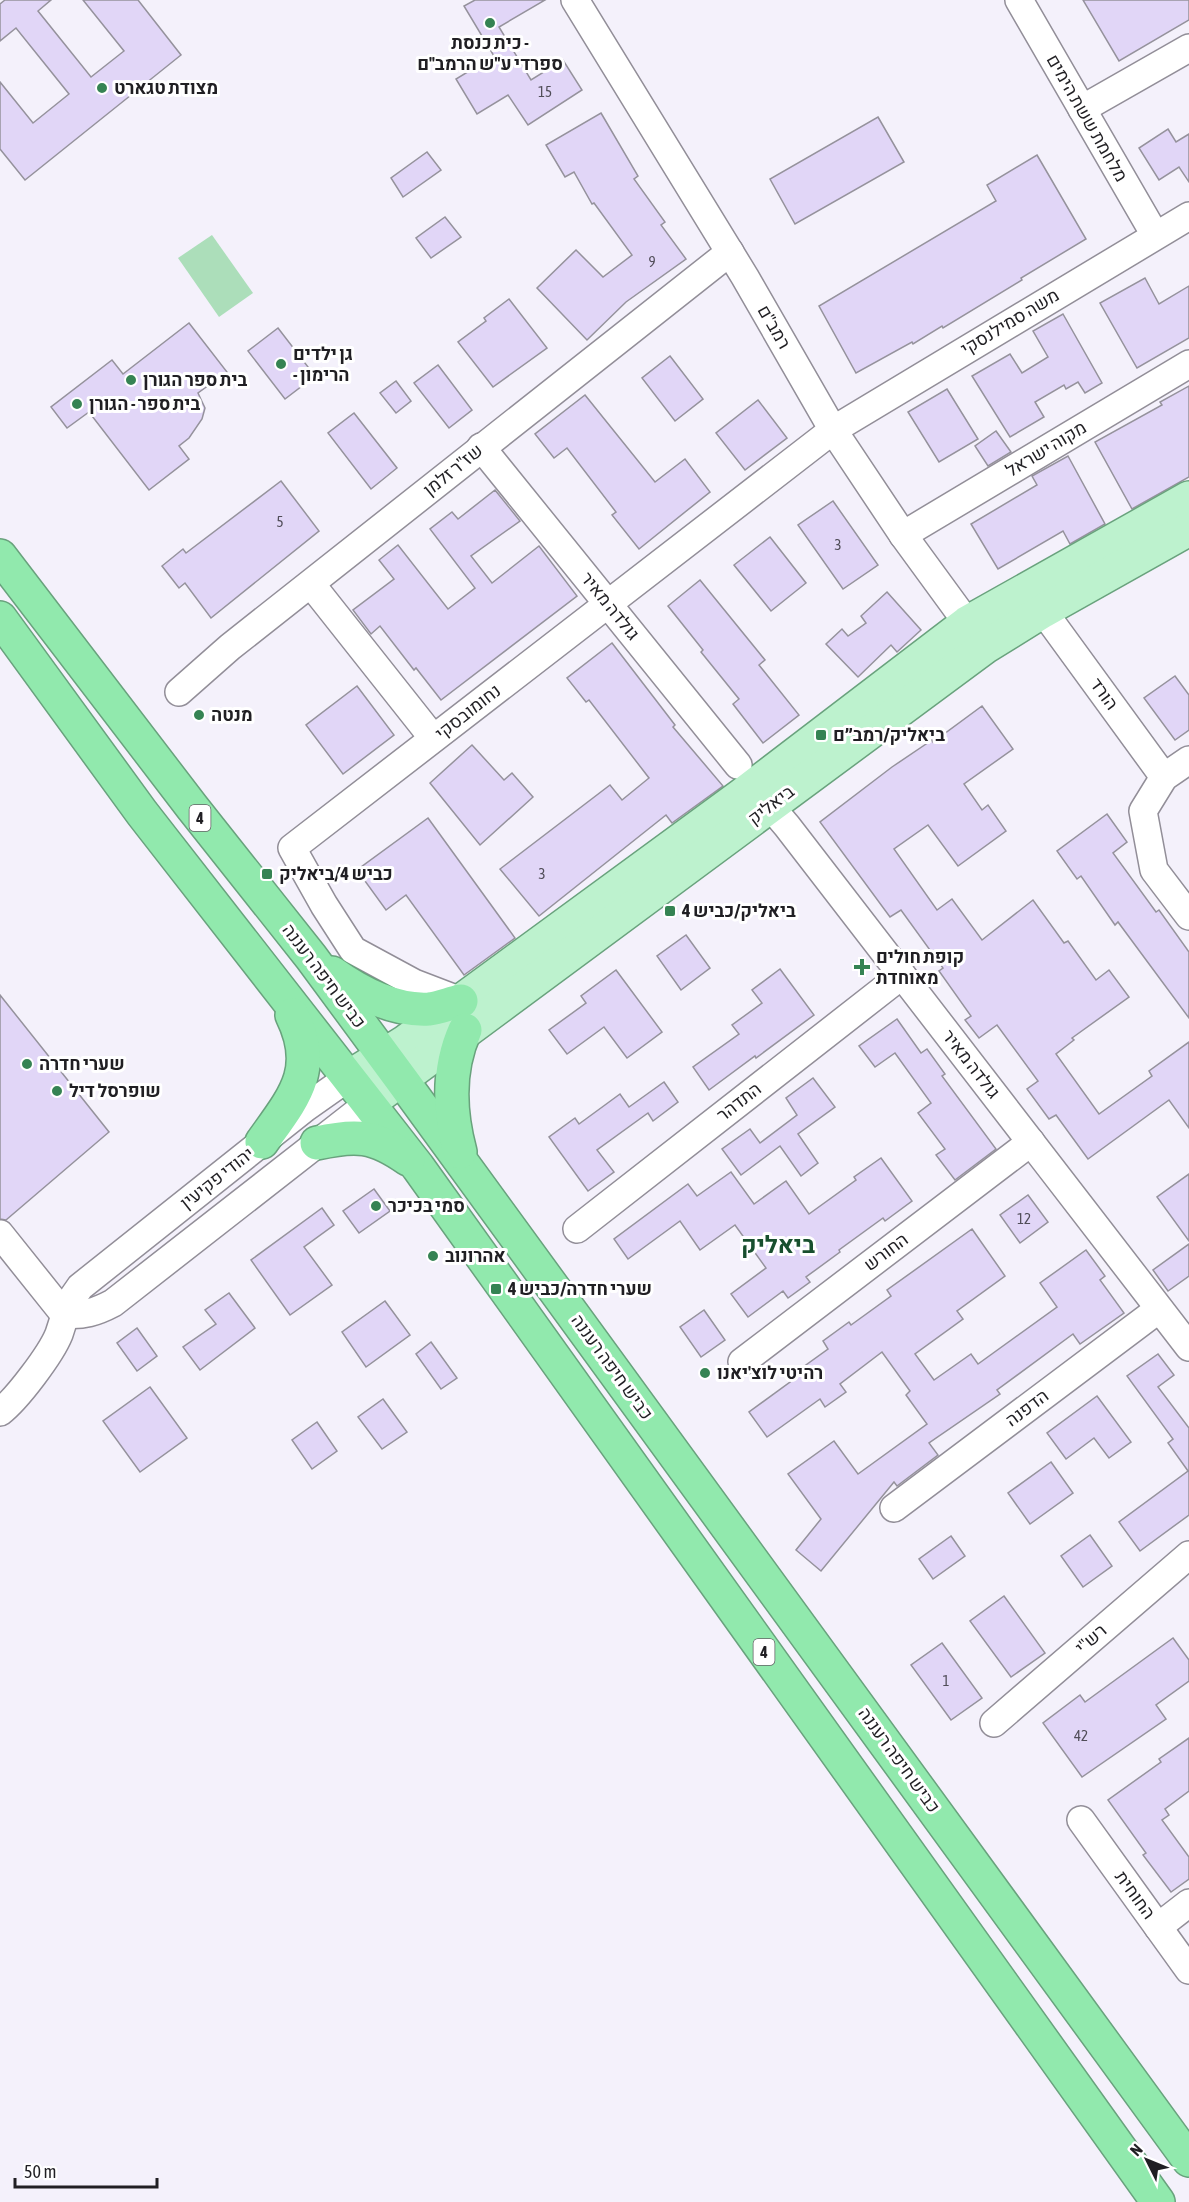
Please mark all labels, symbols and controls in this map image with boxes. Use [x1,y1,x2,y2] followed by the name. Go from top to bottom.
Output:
[483,16,497,30] marker: כית כנסת - ספרדי ע"ש הרמב"ם
[417,32,563,74] place label: כית כנסת - ספרדי ע"ש הרמב"ם
[1043,50,1132,185] street label: מלחמת ששת הימים
[114,77,218,98] place label: מצודת טגארט
[95,81,109,95] marker: מצודת טגארט
[538,83,552,100] house number: 15
[648,253,656,270] house number: 9
[957,284,1063,359] street label: משה סמילנסקי
[754,301,795,352] street label: רמב"ם
[293,343,353,385] place label: גן ילדים - הרימון
[274,357,288,371] marker: גן ילדים - הרימון
[143,369,248,390] place label: בית ספר הגורן
[124,373,138,387] marker: בית ספר הגורן
[89,393,200,414] place label: בית ספר - הגורן
[70,397,84,411] marker: בית ספר - הגורן
[1002,416,1090,481] street label: מקוה ישראל
[419,439,487,500] street label: שז"ר זלמן
[276,513,284,530] house number: 5
[834,536,842,553] house number: 3
[577,568,644,644] street label: גולדה מאיר
[1086,674,1123,714] street label: הורד
[431,680,505,744] street label: נחומובסקי
[211,704,253,725] place label: מנטה
[192,708,206,722] marker: מנטה
[833,724,945,745] place label: ביאליק/רמב״ם
[814,728,828,742] marker: ביאליק/רמב״ם
[743,780,798,829] street label: ביאליק
[190,805,210,831] road number: 4
[279,863,393,884] place label: כביש 4/ביאליק
[538,865,546,882] house number: 3
[260,867,274,881] marker: כביש 4/ביאליק
[681,900,796,921] place label: ביאליק/כביש 4
[663,904,677,918] marker: ביאליק/כביש 4
[278,919,370,1032] street label: כביש חיפה רעננה
[876,946,964,988] place label: קופת חולים מאוחדת
[853,958,871,976] marker: קופת חולים מאוחדת
[938,1025,1005,1102] street label: גולדה מאיר
[39,1053,125,1074] place label: שערי חדרה
[20,1057,34,1071] marker: שערי חדרה
[712,1078,765,1125] street label: התדהר
[69,1080,161,1101] place label: שופרסל דיל
[50,1084,64,1098] marker: שופרסל דיל
[176,1142,258,1213] street label: יהודי פקיעין
[388,1195,465,1216] place label: סמי בכיכר
[369,1199,383,1213] marker: סמי בכיכר
[1017,1210,1031,1227] house number: 12
[859,1228,912,1275] street label: החורש
[741,1231,815,1258] district label: ביאליק
[445,1245,506,1266] place label: אהרונוב
[426,1249,440,1263] marker: אהרונוב
[507,1278,652,1299] place label: שערי חדרה/כביש 4
[489,1282,503,1296] marker: שערי חדרה/כביש 4
[567,1310,658,1423] street label: כביש חיפה רעננה
[717,1362,823,1383] place label: רהיטי לוצ'יאנו
[698,1366,712,1380] marker: רהיטי לוצ'יאנו
[1001,1385,1052,1431] street label: הדפנה
[1071,1619,1111,1658] street label: רש"י
[754,1639,774,1665] road number: 4
[942,1672,950,1689] house number: 1
[854,1703,945,1816] street label: כביש חיפה רעננה
[1074,1727,1088,1744] house number: 42
[1111,1867,1160,1923] street label: החוחית
[1117,2130,1177,2190] north arrow
[1126,2140,1146,2159] text: N
[15,2151,158,2189] scale bar
[24,2161,56,2182] text: 50 m

